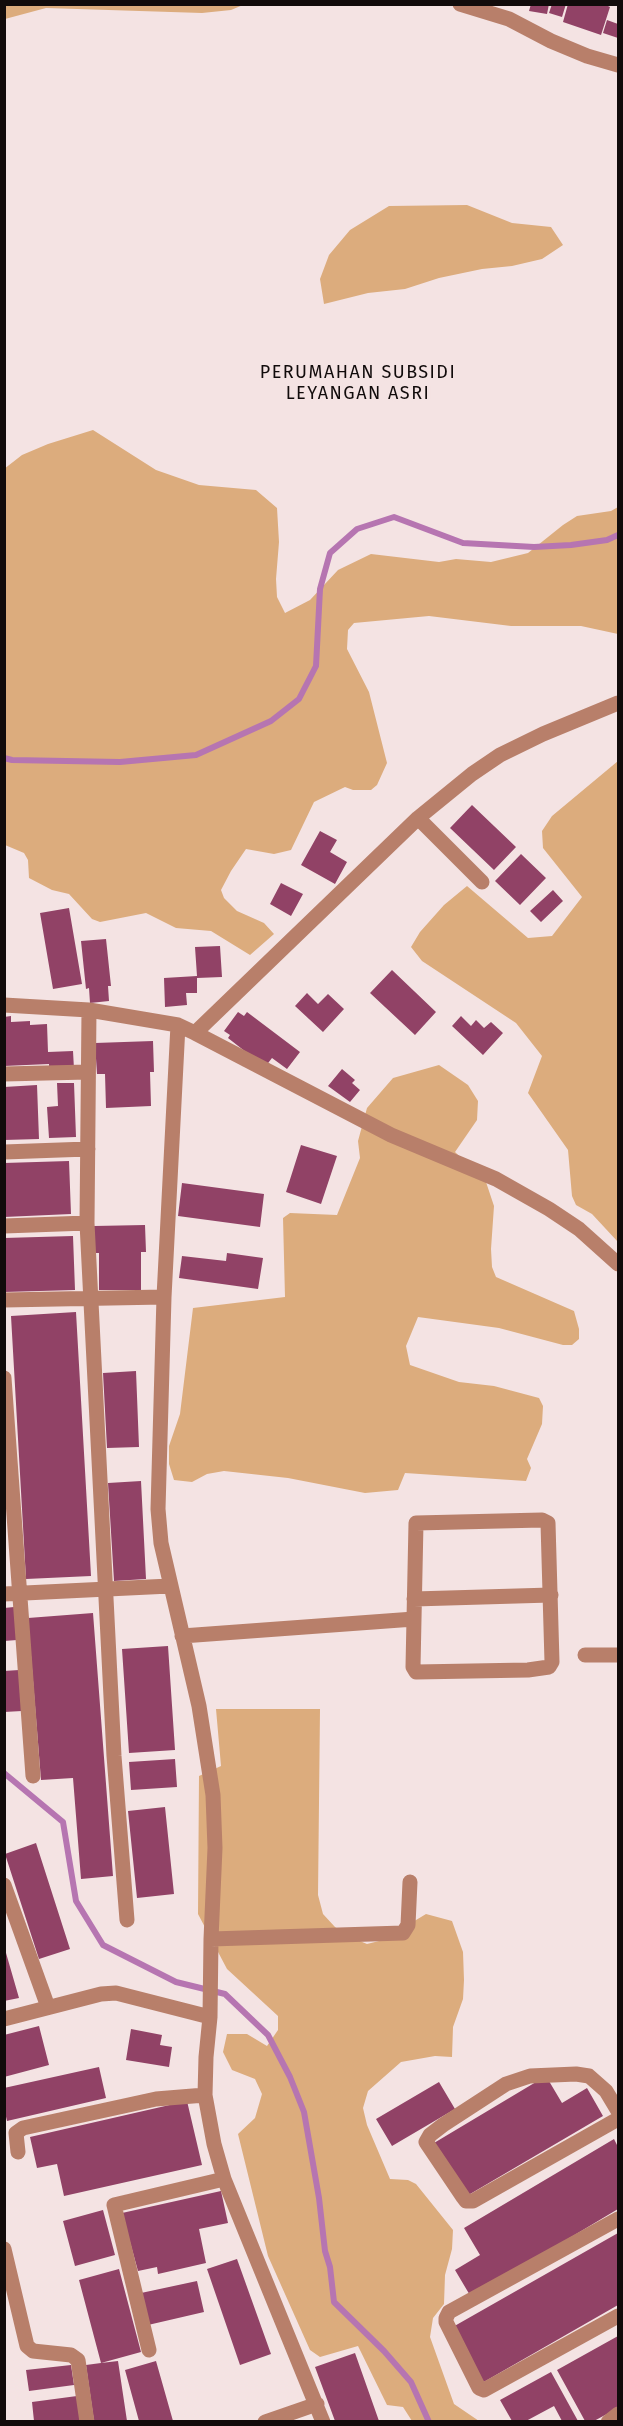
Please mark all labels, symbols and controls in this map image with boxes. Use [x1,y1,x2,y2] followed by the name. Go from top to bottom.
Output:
[260,362,456,404] district label: PERUMAHAN SUBSIDI LEYANGAN ASRI

